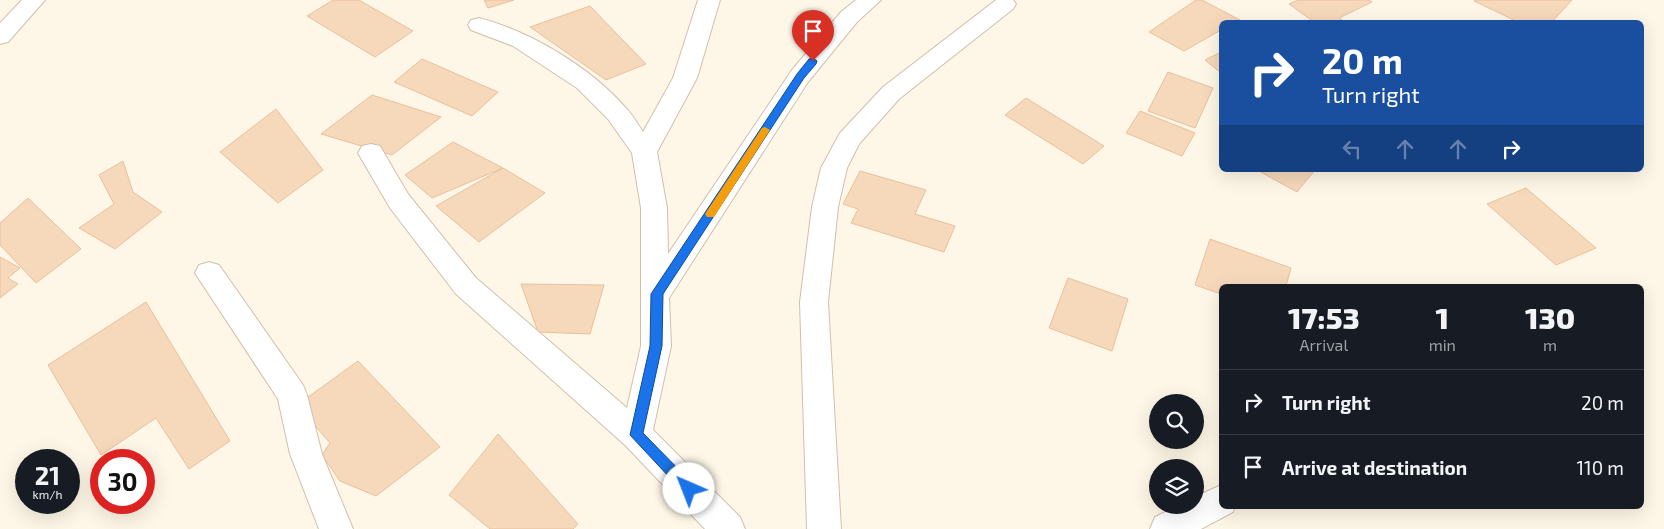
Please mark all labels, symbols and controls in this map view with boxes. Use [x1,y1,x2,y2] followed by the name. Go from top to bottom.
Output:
[792,10,834,61] pin
[799,17,827,45] icon: arrive
[1322,39,1403,81] text: 20 m
[1239,40,1304,105] icon: right
[1322,81,1420,107] text: Turn right
[1338,135,1366,163] icon: left
[1391,135,1419,163] icon: ahead
[1444,135,1472,163] icon: ahead
[1497,135,1525,163] icon: right
[1288,299,1360,335] text: 17:53
[1436,299,1449,335] text: 1
[1525,299,1575,335] text: 130
[1299,335,1348,354] text: Arrival
[1429,335,1456,354] text: min
[1543,335,1557,354] text: m
[1239,388,1267,416] icon: right
[1282,391,1370,414] text: Turn right
[1581,391,1624,414] text: 20 m
[1149,394,1204,514] map controls
[1149,394,1204,449] button: search
[90,449,155,514] speed limit sign: 30
[1239,453,1267,481] icon: arrive
[1282,456,1467,479] text: Arrive at destination
[1577,456,1624,479] text: 110 m
[1149,459,1204,514] button: layers
[35,460,60,490] text: 21
[662,462,714,514] position arrow
[33,487,62,501] text: km/h

